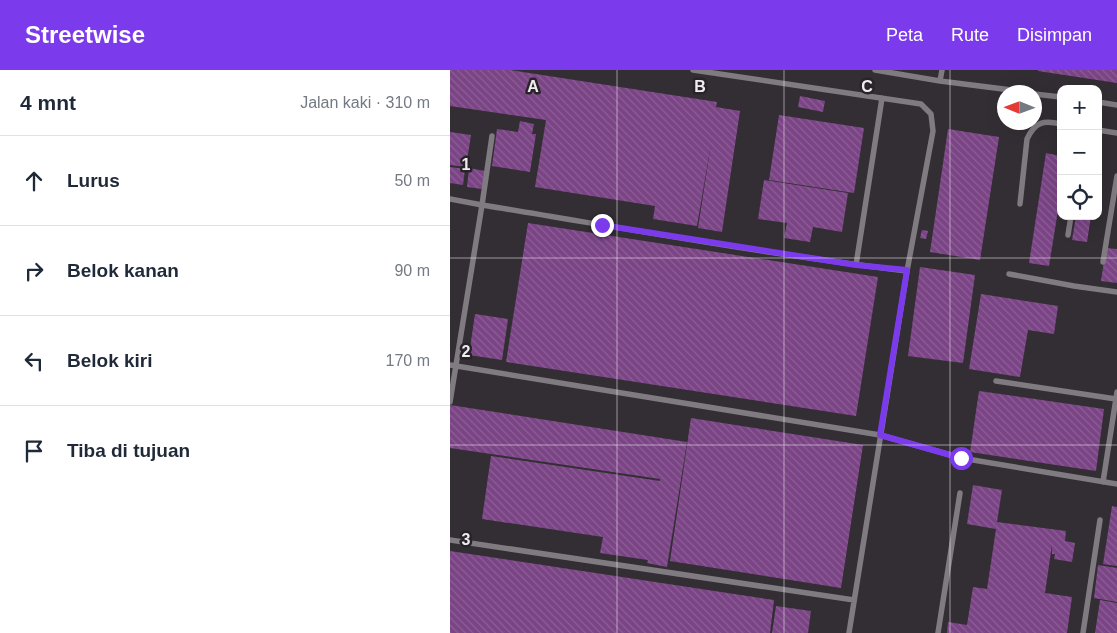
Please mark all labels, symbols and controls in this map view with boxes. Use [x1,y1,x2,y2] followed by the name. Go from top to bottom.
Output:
[25,21,145,48] text: Streetwise
[886,25,923,45] text: Peta
[951,25,989,45] text: Rute
[1017,25,1092,45] text: Disimpan
[527,78,539,95] text: A
[694,78,706,95] text: B
[861,78,873,95] text: C
[997,85,1042,130] north arrow
[1057,85,1102,220] map controls
[1057,85,1102,130] button: +
[20,91,76,114] text: 4 mnt
[300,94,430,111] text: Jalan kaki · 310 m
[1057,130,1102,175] button: −
[462,156,471,173] text: 1
[20,167,48,195] icon: ahead
[67,170,120,191] text: Lurus
[394,172,430,189] text: 50 m
[1057,175,1102,220] button: locate
[591,214,614,237] route end
[20,257,48,285] icon: right
[67,260,179,281] text: Belok kanan
[394,262,430,279] text: 90 m
[462,343,471,360] text: 2
[20,347,48,375] icon: left
[67,350,153,371] text: Belok kiri
[386,352,430,369] text: 170 m
[20,437,48,465] icon: arrive
[67,440,190,461] text: Tiba di tujuan
[950,447,973,470] route start
[462,531,471,548] text: 3

